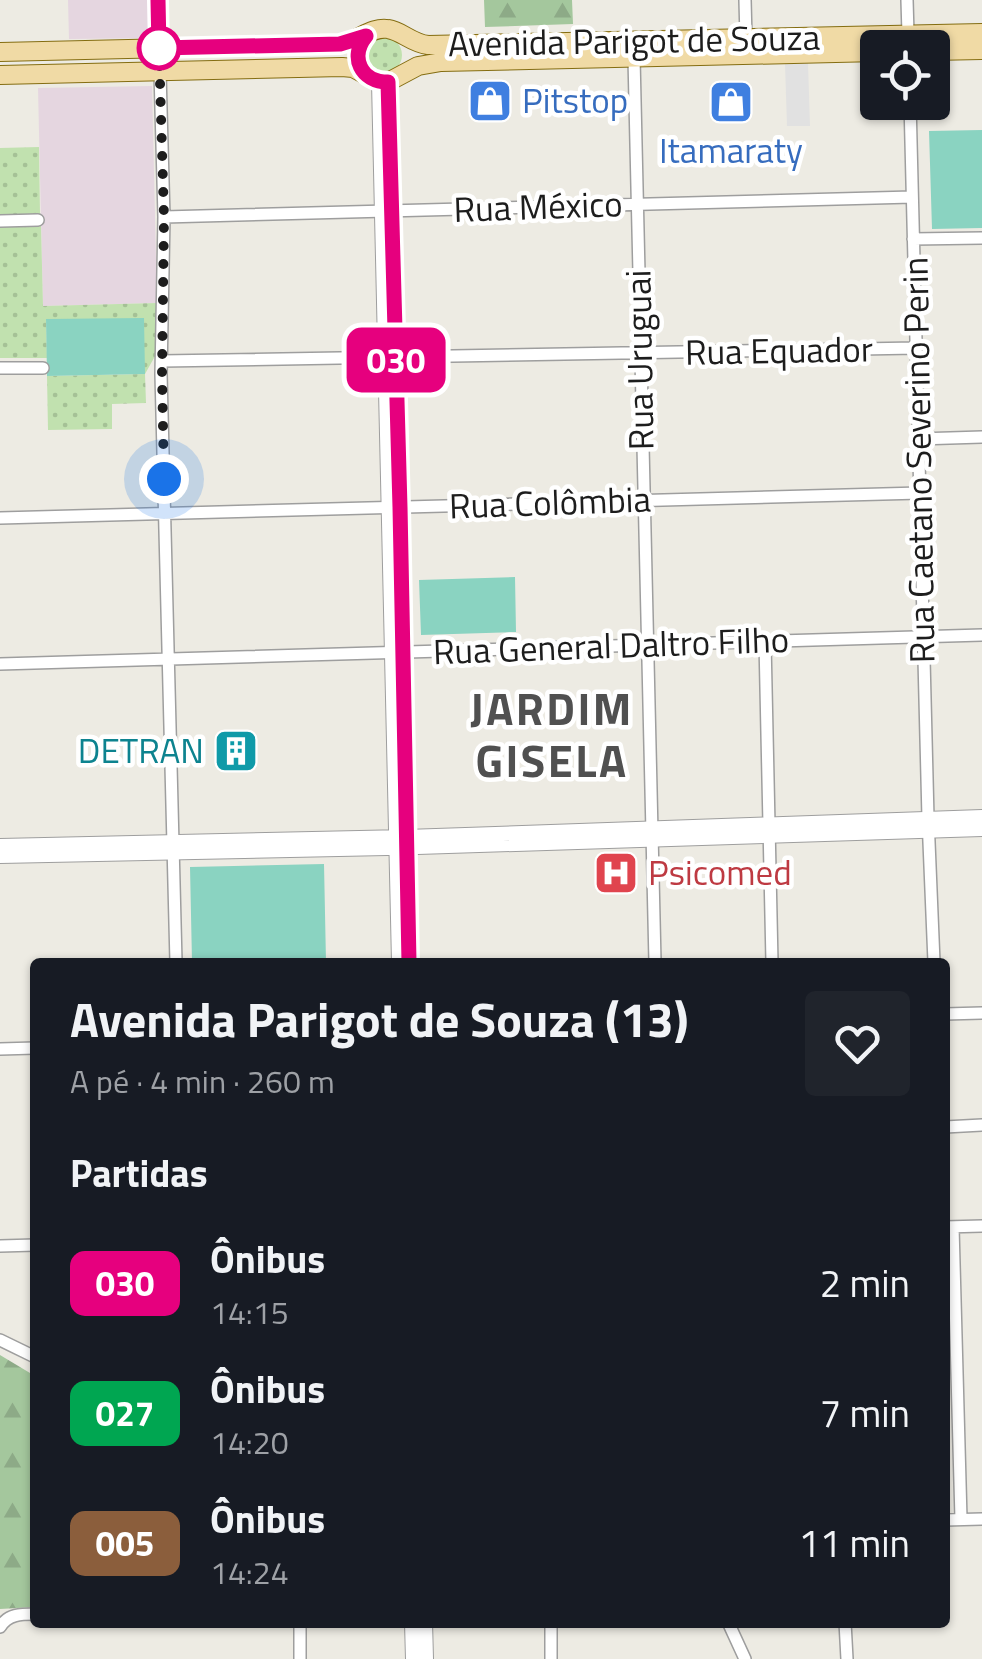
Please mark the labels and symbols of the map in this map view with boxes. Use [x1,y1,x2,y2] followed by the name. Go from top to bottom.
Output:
[447,10,821,70] street label: Avenida Parigot de Souza
[138,27,180,69] unlabelled marker
[522,73,628,127] place label: Pitstop
[467,78,513,124] shop icon: Pitstop
[708,79,754,125] shop icon: Itamaraty
[659,123,803,177] place label: Itamaraty
[453,176,623,236] street label: Rua México
[887,256,949,664] street label: Rua Caetano Severino Perin
[610,269,668,451] street label: Rua Uruguai
[685,321,873,379] street label: Rua Equador
[338,328,454,392] line badge: 030
[139,454,189,504] your location
[448,471,652,533] street label: Rua Colômbia
[432,612,790,678] street label: Rua General Daltro Filho
[470,674,634,794] district label: JARDIM GISELA
[78,723,204,777] place label: DETRAN
[213,728,259,774] building icon: DETRAN
[648,845,792,899] place label: Psicomed
[593,850,639,896] hospital icon: Psicomed

